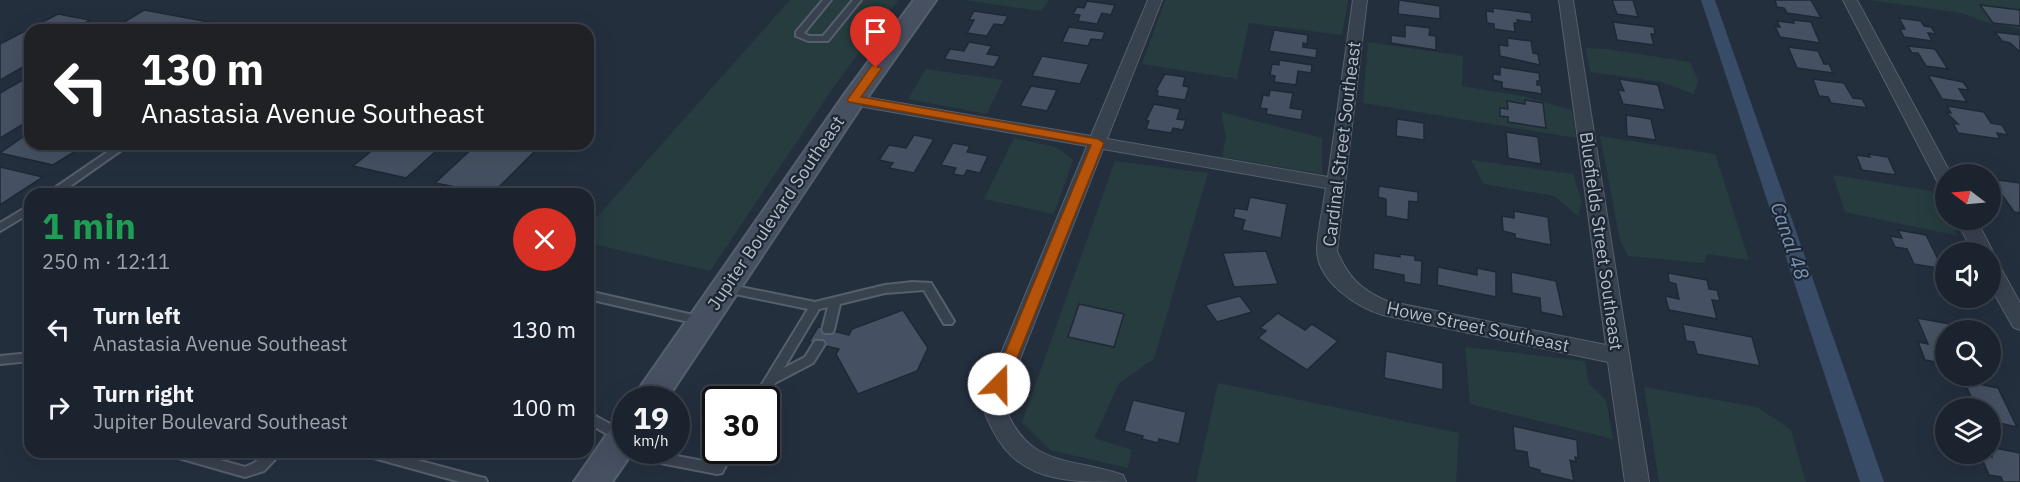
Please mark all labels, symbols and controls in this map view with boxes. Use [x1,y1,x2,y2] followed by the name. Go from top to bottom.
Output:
[850,6,901,68] pin
[859,15,892,48] icon: arrive
[1318,40,1366,248] street label: Cardinal Street Southeast
[141,42,264,97] text: 130 m
[42,48,120,126] icon: left
[141,95,485,130] text: Anastasia Avenue Southeast
[702,111,849,314] street label: Jupiter Boulevard Southeast
[1575,130,1628,352] street label: Bluefields Street Southeast
[1935,164,2001,230] north arrow
[1935,164,2001,464] map controls
[1765,198,1816,283] water label: Canal 48
[42,202,136,249] text: 1 min
[513,208,576,271] button: close
[1935,242,2001,308] button: sound
[42,248,170,275] text: 250 m · 12:11
[1385,296,1571,357] street label: Howe Street Southeast
[93,301,181,330] text: Turn left
[42,313,75,346] icon: left
[512,315,576,344] text: 130 m
[1935,320,2001,386] button: search
[93,330,348,357] text: Anastasia Avenue Southeast
[967,352,1031,416] position arrow
[93,379,194,408] text: Turn right
[702,386,780,464] speed limit sign: 30
[42,391,75,424] icon: right
[512,393,576,422] text: 100 m
[633,398,669,437] text: 19
[1935,398,2001,464] button: layers
[93,408,348,435] text: Jupiter Boulevard Southeast
[633,431,669,450] text: km/h

